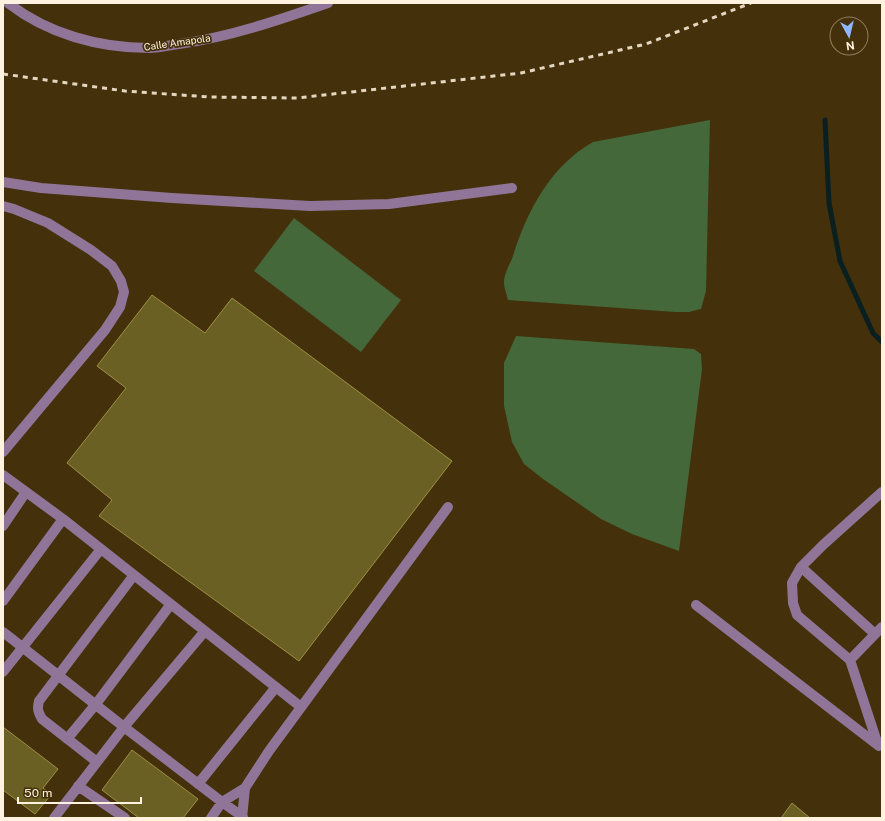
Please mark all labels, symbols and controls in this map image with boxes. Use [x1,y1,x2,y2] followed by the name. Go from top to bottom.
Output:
[829,16,869,56] north arrow
[143,31,211,53] street label: Calle Amapola
[845,39,855,52] text: N
[18,779,141,805] scale bar
[24,786,52,800] text: 50 m

